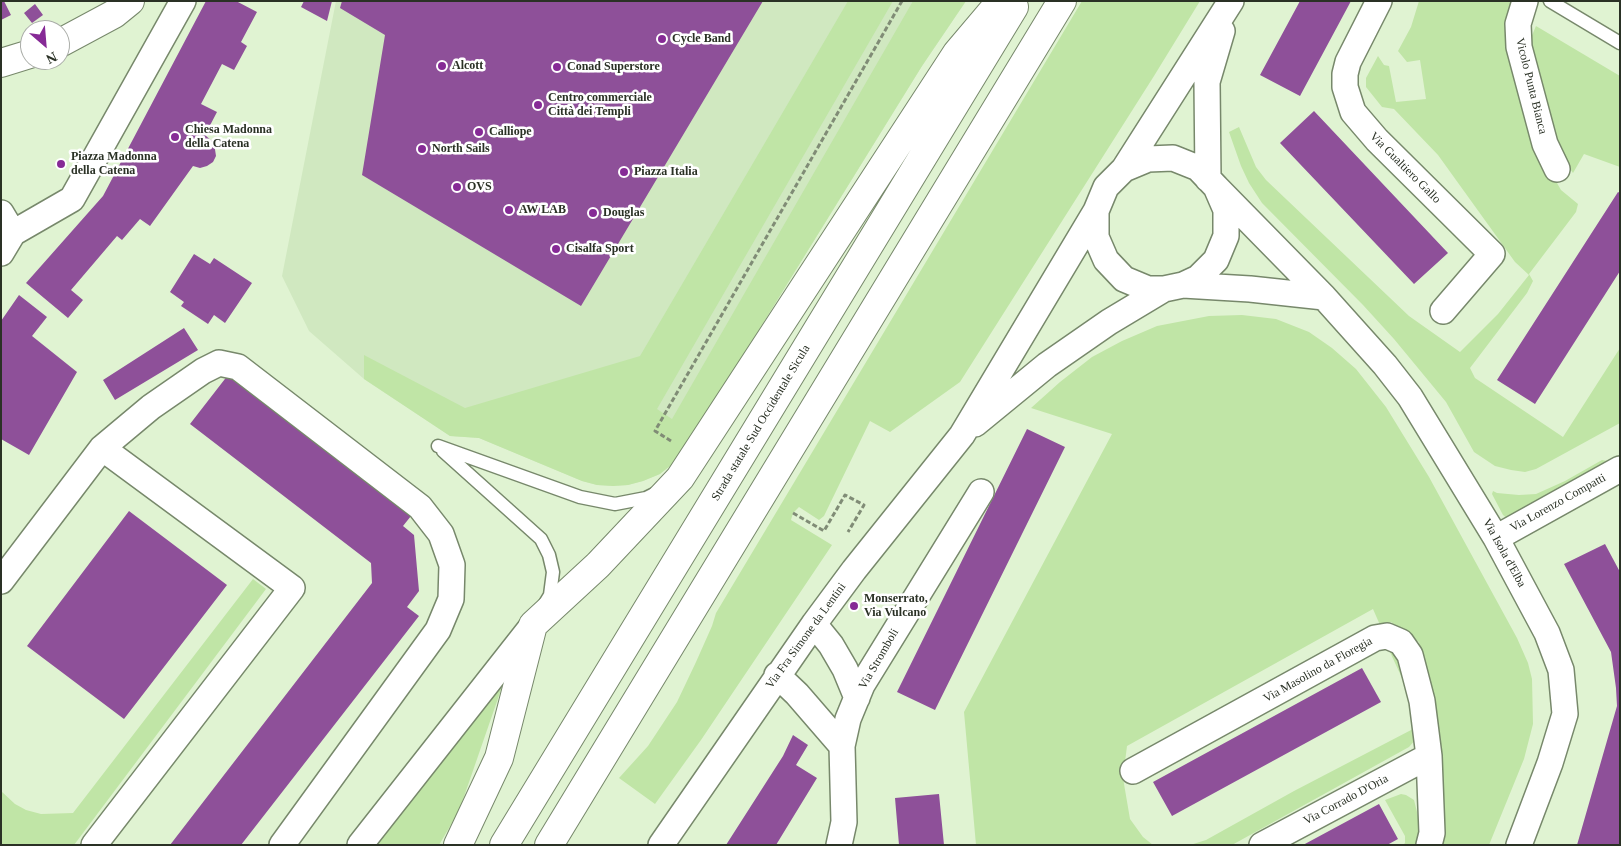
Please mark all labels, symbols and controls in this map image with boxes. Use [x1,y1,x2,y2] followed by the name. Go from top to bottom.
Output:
[20,20,70,70] north arrow
[672,32,731,46] place label: Cycle Band
[656,33,668,45] marker: Cycle Band
[1512,36,1550,136] street label: Vicolo Punta Bianca
[44,49,59,67] text: N
[452,59,483,73] place label: Alcott
[436,60,448,72] marker: Alcott
[567,60,660,74] place label: Conad Superstore
[551,61,563,73] marker: Conad Superstore
[548,91,652,119] place label: Centro commerciale Città dei Templi
[532,99,544,111] marker: Centro commerciale Città dei Templi
[185,123,272,151] place label: Chiesa Madonna della Catena
[489,125,532,139] place label: Calliope
[473,126,485,138] marker: Calliope
[1366,129,1444,207] street label: Via Gualtiero Gallo
[169,131,181,143] marker: Chiesa Madonna della Catena
[432,142,490,156] place label: North Sails
[416,143,428,155] marker: North Sails
[71,150,157,178] place label: Piazza Madonna della Catena
[55,158,67,170] marker: Piazza Madonna della Catena
[634,165,698,179] place label: Piazza Italia
[618,166,630,178] marker: Piazza Italia
[467,180,492,194] place label: OVS
[451,181,463,193] marker: OVS
[519,203,566,217] place label: AW LAB
[503,204,515,216] marker: AW LAB
[603,206,644,220] place label: Douglas
[587,207,599,219] marker: Douglas
[566,242,634,256] place label: Cisalfa Sport
[550,243,562,255] marker: Cisalfa Sport
[709,342,813,504] street label: Strada statale Sud Occidentale Sicula
[1508,471,1608,535] street label: Via Lorenzo Compatti
[1479,516,1529,590] street label: Via Isola d'Elba
[763,580,849,692] street label: Via Fra Simone da Lentini
[864,592,928,620] place label: Monserrato, Via Vulcano
[848,600,860,612] marker: Monserrato, Via Vulcano
[856,626,902,692] street label: Via Stromboli
[1261,634,1375,706] street label: Via Masolino da Floregia
[1301,772,1391,828] street label: Via Corrado D'Oria

